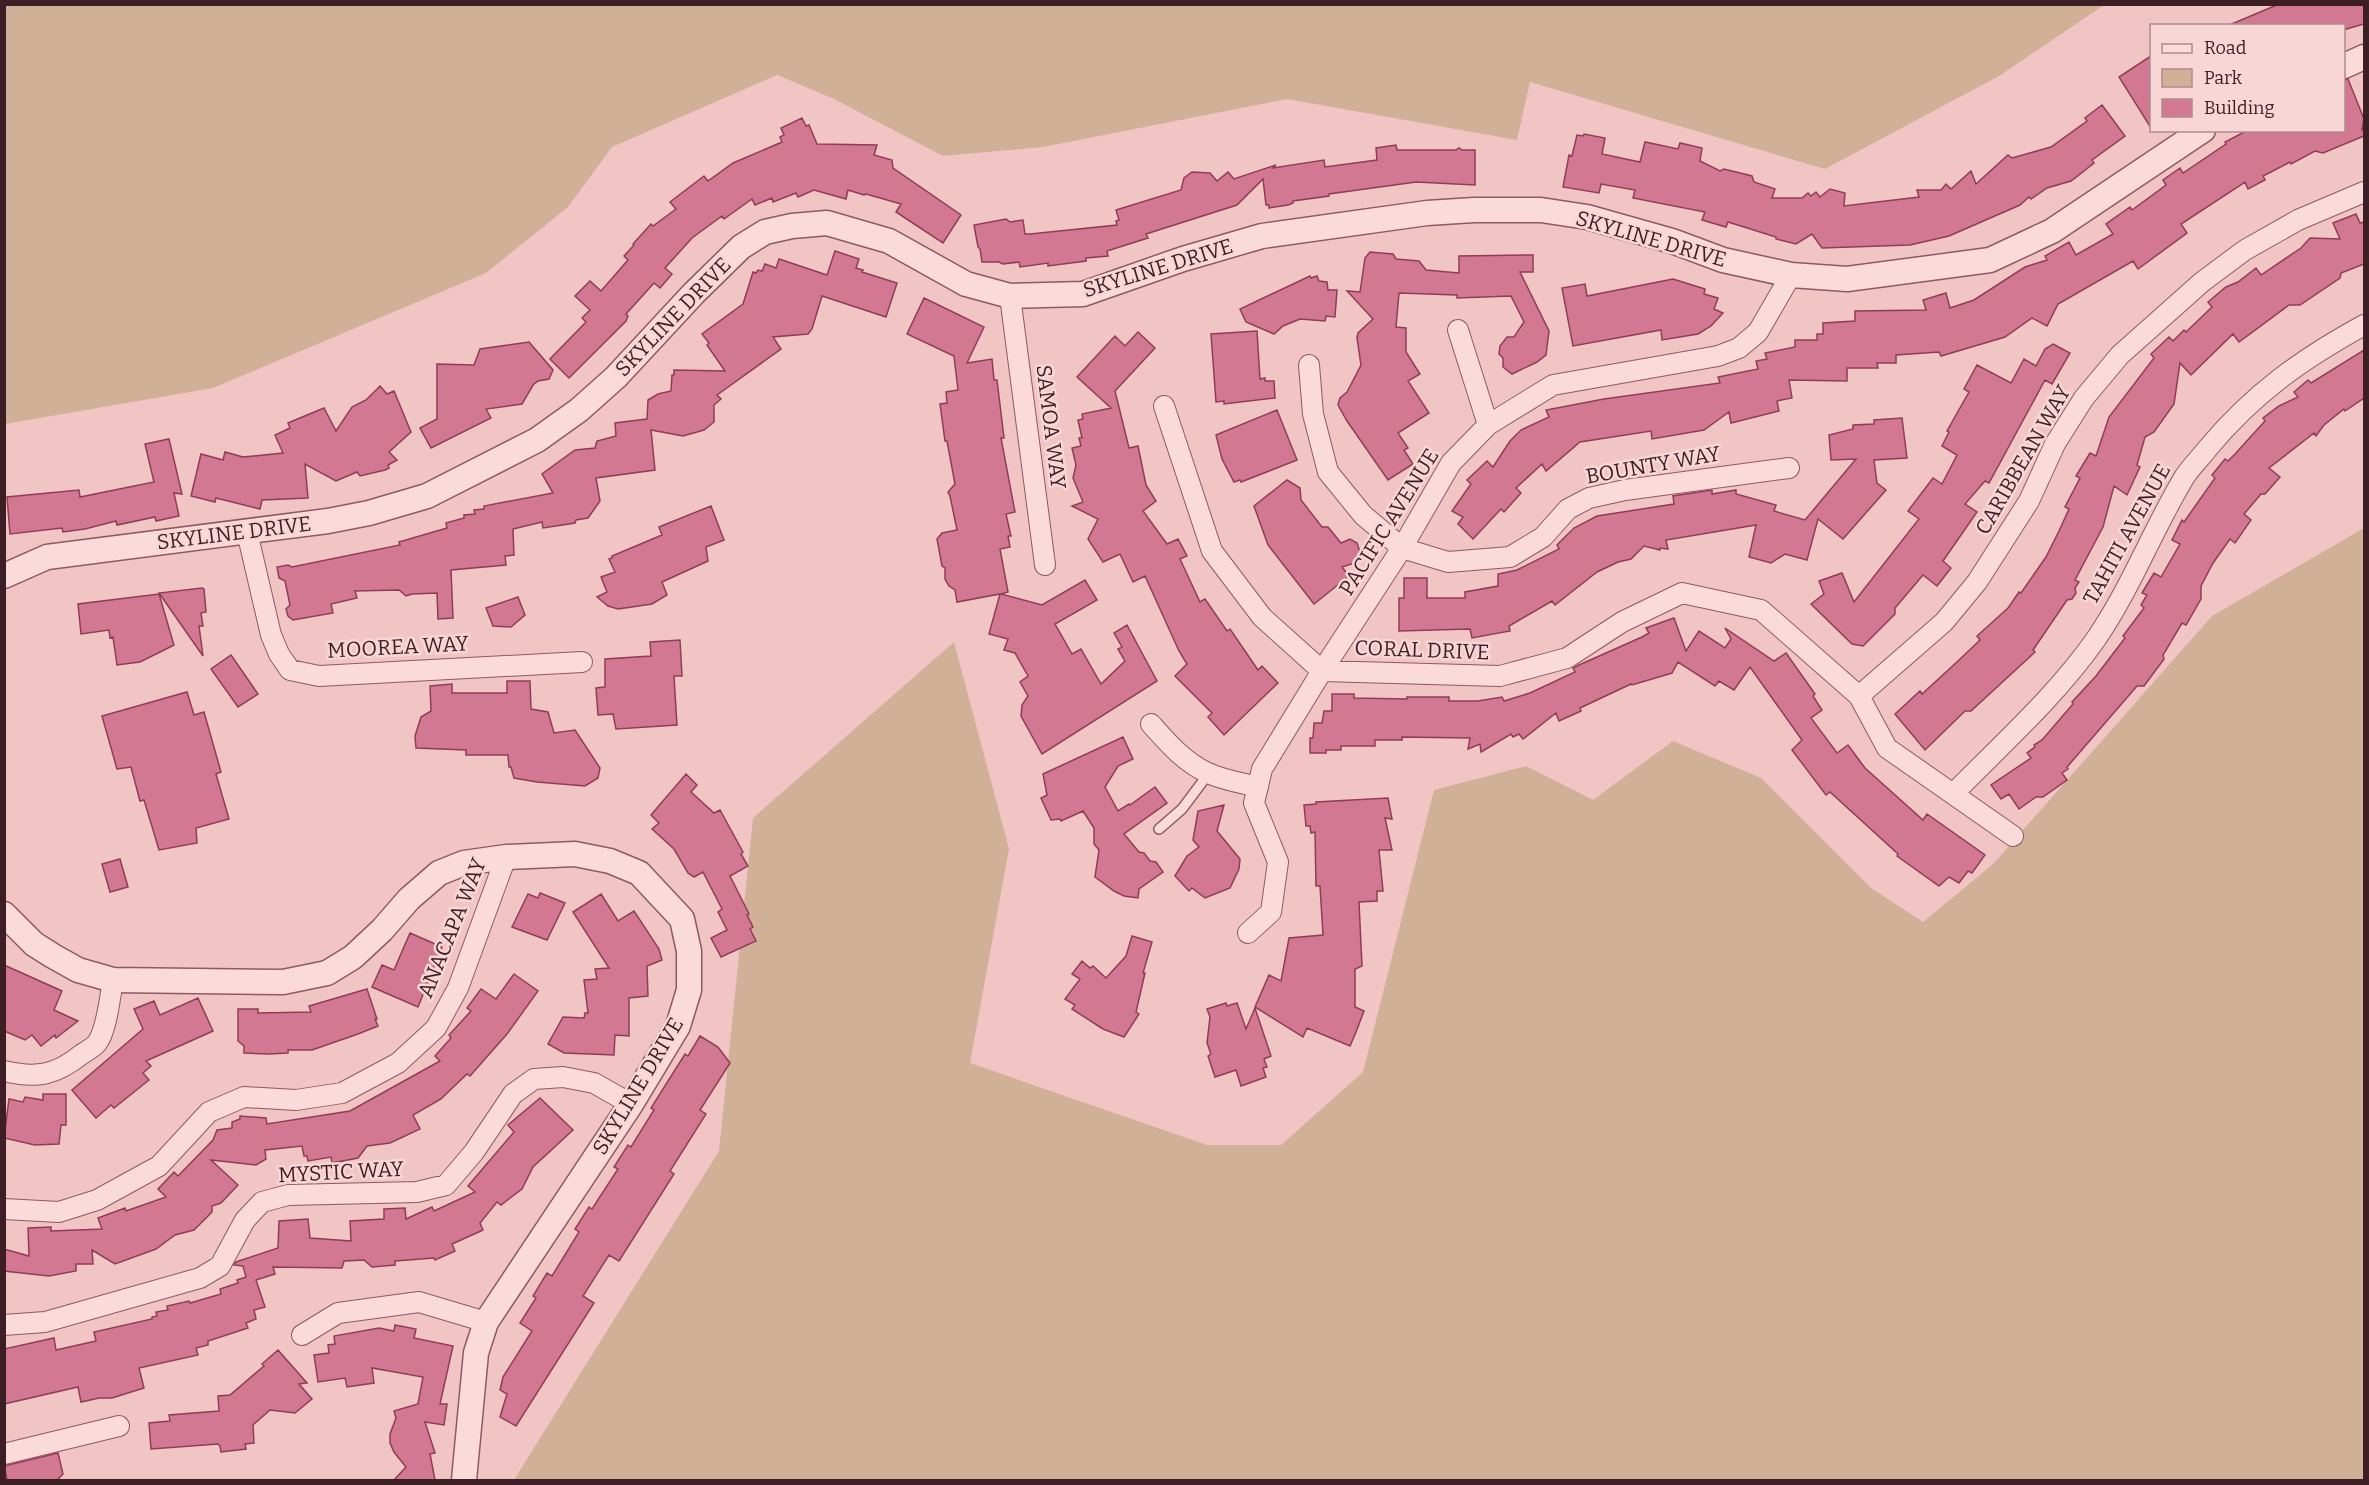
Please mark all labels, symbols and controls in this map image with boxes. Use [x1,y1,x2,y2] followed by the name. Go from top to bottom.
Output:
[2150,24,2345,132] legend
[2204,37,2247,59] text: Road
[2204,67,2243,89] text: Park
[2204,97,2275,119] text: Building
[1573,205,1729,273] street label: SKYLINE DRIVE
[1080,233,1236,303] street label: SKYLINE DRIVE
[610,252,736,382] street label: SKYLINE DRIVE
[1030,363,1072,491] street label: SAMOA WAY
[1970,380,2077,539] street label: CARIBBEAN WAY
[1584,440,1723,490] street label: BOUNTY WAY
[1333,444,1445,600] street label: PACIFIC AVENUE
[2078,459,2176,609] street label: TAHITI AVENUE
[155,511,313,555] street label: SKYLINE DRIVE
[326,630,470,664] street label: MOOREA WAY
[1354,635,1490,665] street label: CORAL DRIVE
[412,854,492,1002] street label: ANACAPA WAY
[587,1013,689,1159] street label: SKYLINE DRIVE
[277,1156,405,1188] street label: MYSTIC WAY

